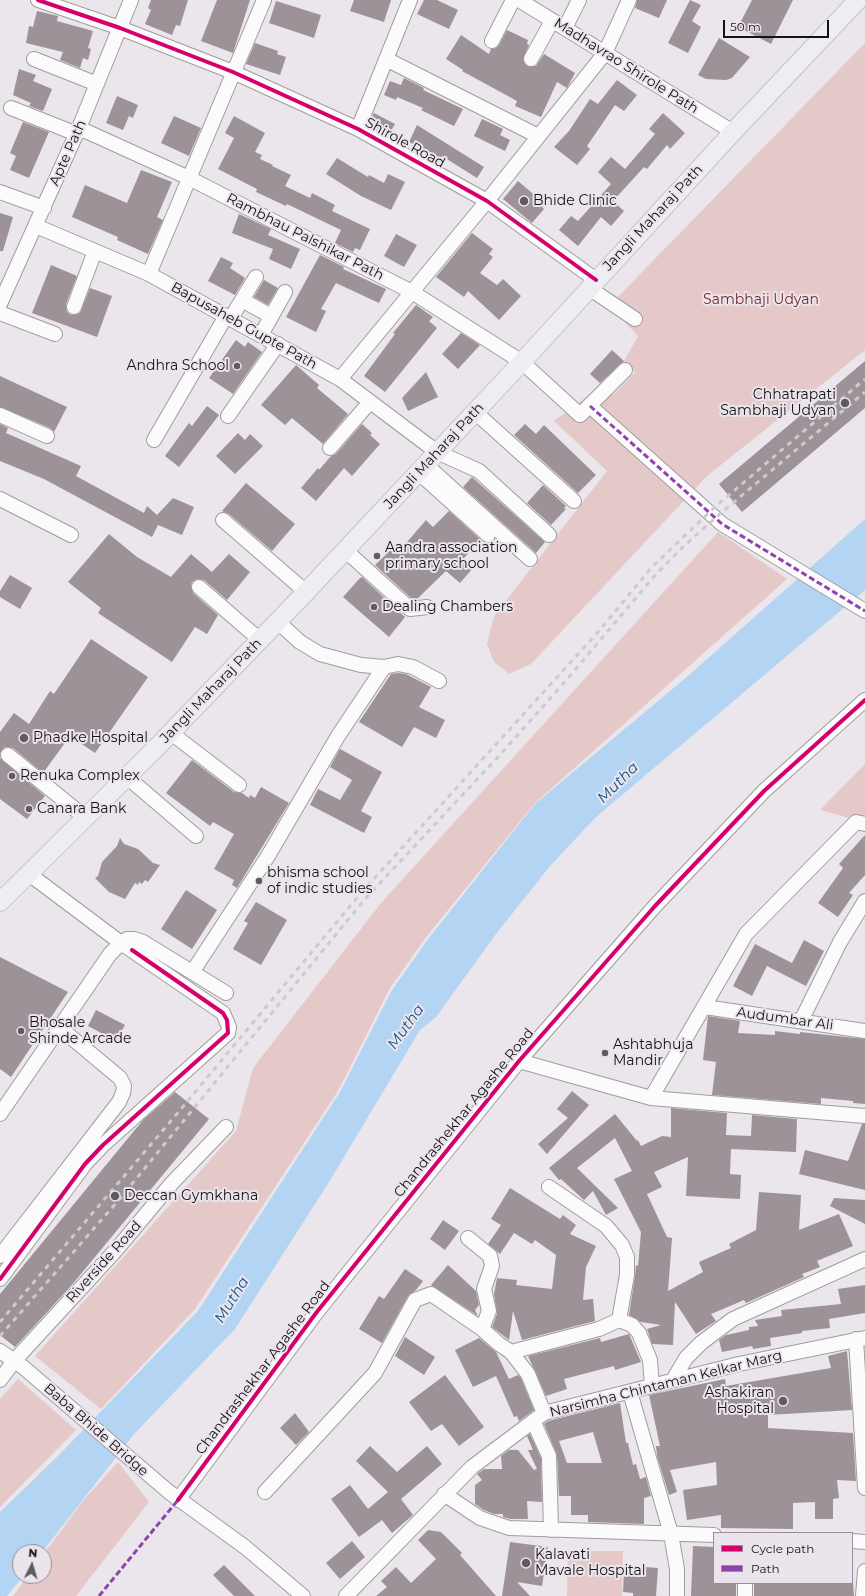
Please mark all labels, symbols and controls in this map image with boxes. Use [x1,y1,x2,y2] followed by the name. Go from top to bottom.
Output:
[725,12,831,38] scale bar
[551,15,701,117] street label: Madhavrao Shirole Path
[730,19,761,34] text: 50 m
[362,114,448,172] street label: Shirole Road
[46,117,90,189] street label: Apte Path
[599,161,707,275] street label: Jangli Maharaj Path
[223,190,387,284] street label: Rambhau Palshikar Path
[533,193,617,209] place label: Bhide Clinic
[518,195,530,207] marker: Bhide Clinic
[168,279,320,373] street label: Bapusaheb Gupte Path
[703,292,819,308] park label: Sambhaji Udyan
[126,358,229,374] place label: Andhra School
[232,361,242,371] marker: Andhra School
[720,387,836,420] place label: Chhatrapati Sambhaji Udyan
[839,397,851,409] marker: Chhatrapati Sambhaji Udyan
[380,399,488,513] street label: Jangli Maharaj Path
[385,540,517,572] place label: Aandra association primary school
[372,551,382,561] marker: Aandra association primary school
[382,599,513,615] place label: Dealing Chambers
[369,602,379,612] marker: Dealing Chambers
[157,635,265,747] street label: Jangli Maharaj Path
[33,730,148,746] place label: Phadke Hospital
[18,732,30,744] marker: Phadke Hospital
[594,759,642,807] water label: Mutha
[20,768,140,784] place label: Renuka Complex
[7,771,17,781] marker: Renuka Complex
[37,801,126,817] place label: Canara Bank
[24,804,34,814] marker: Canara Bank
[267,865,373,898] place label: bhisma school of indic studies
[254,876,264,886] marker: bhisma school of indic studies
[384,1001,428,1053] water label: Mutha
[735,1004,835,1034] street label: Audumbar Ali
[29,1015,131,1048] place label: Bhosale Shinde Arcade
[390,1025,538,1201] street label: Chandrashekhar Agashe Road
[16,1026,26,1036] marker: Bhosale Shinde Arcade
[613,1037,693,1070] place label: Ashtabhuja Mandir
[600,1048,610,1058] marker: Ashtabhuja Mandir
[124,1188,258,1204] place label: Deccan Gymkhana
[109,1190,121,1202] marker: Deccan Gymkhana
[63,1218,145,1306] street label: Riverside Road
[211,1274,253,1326] water label: Mutha
[192,1278,334,1458] street label: Chandrashekhar Agashe Road
[548,1347,784,1421] street label: Narsimha Chintaman Kelkar Marg
[40,1380,152,1480] street label: Baba Bhide Bridge
[705,1385,774,1418] place label: Ashakiran Hospital
[777,1395,789,1407] marker: Ashakiran Hospital
[713,1532,853,1584] legend
[751,1541,814,1556] text: Cycle path
[12,1544,52,1584] north arrow
[28,1546,38,1560] text: N
[535,1547,646,1580] place label: Kalavati Mavale Hospital
[520,1557,532,1569] marker: Kalavati Mavale Hospital
[751,1561,780,1576] text: Path

